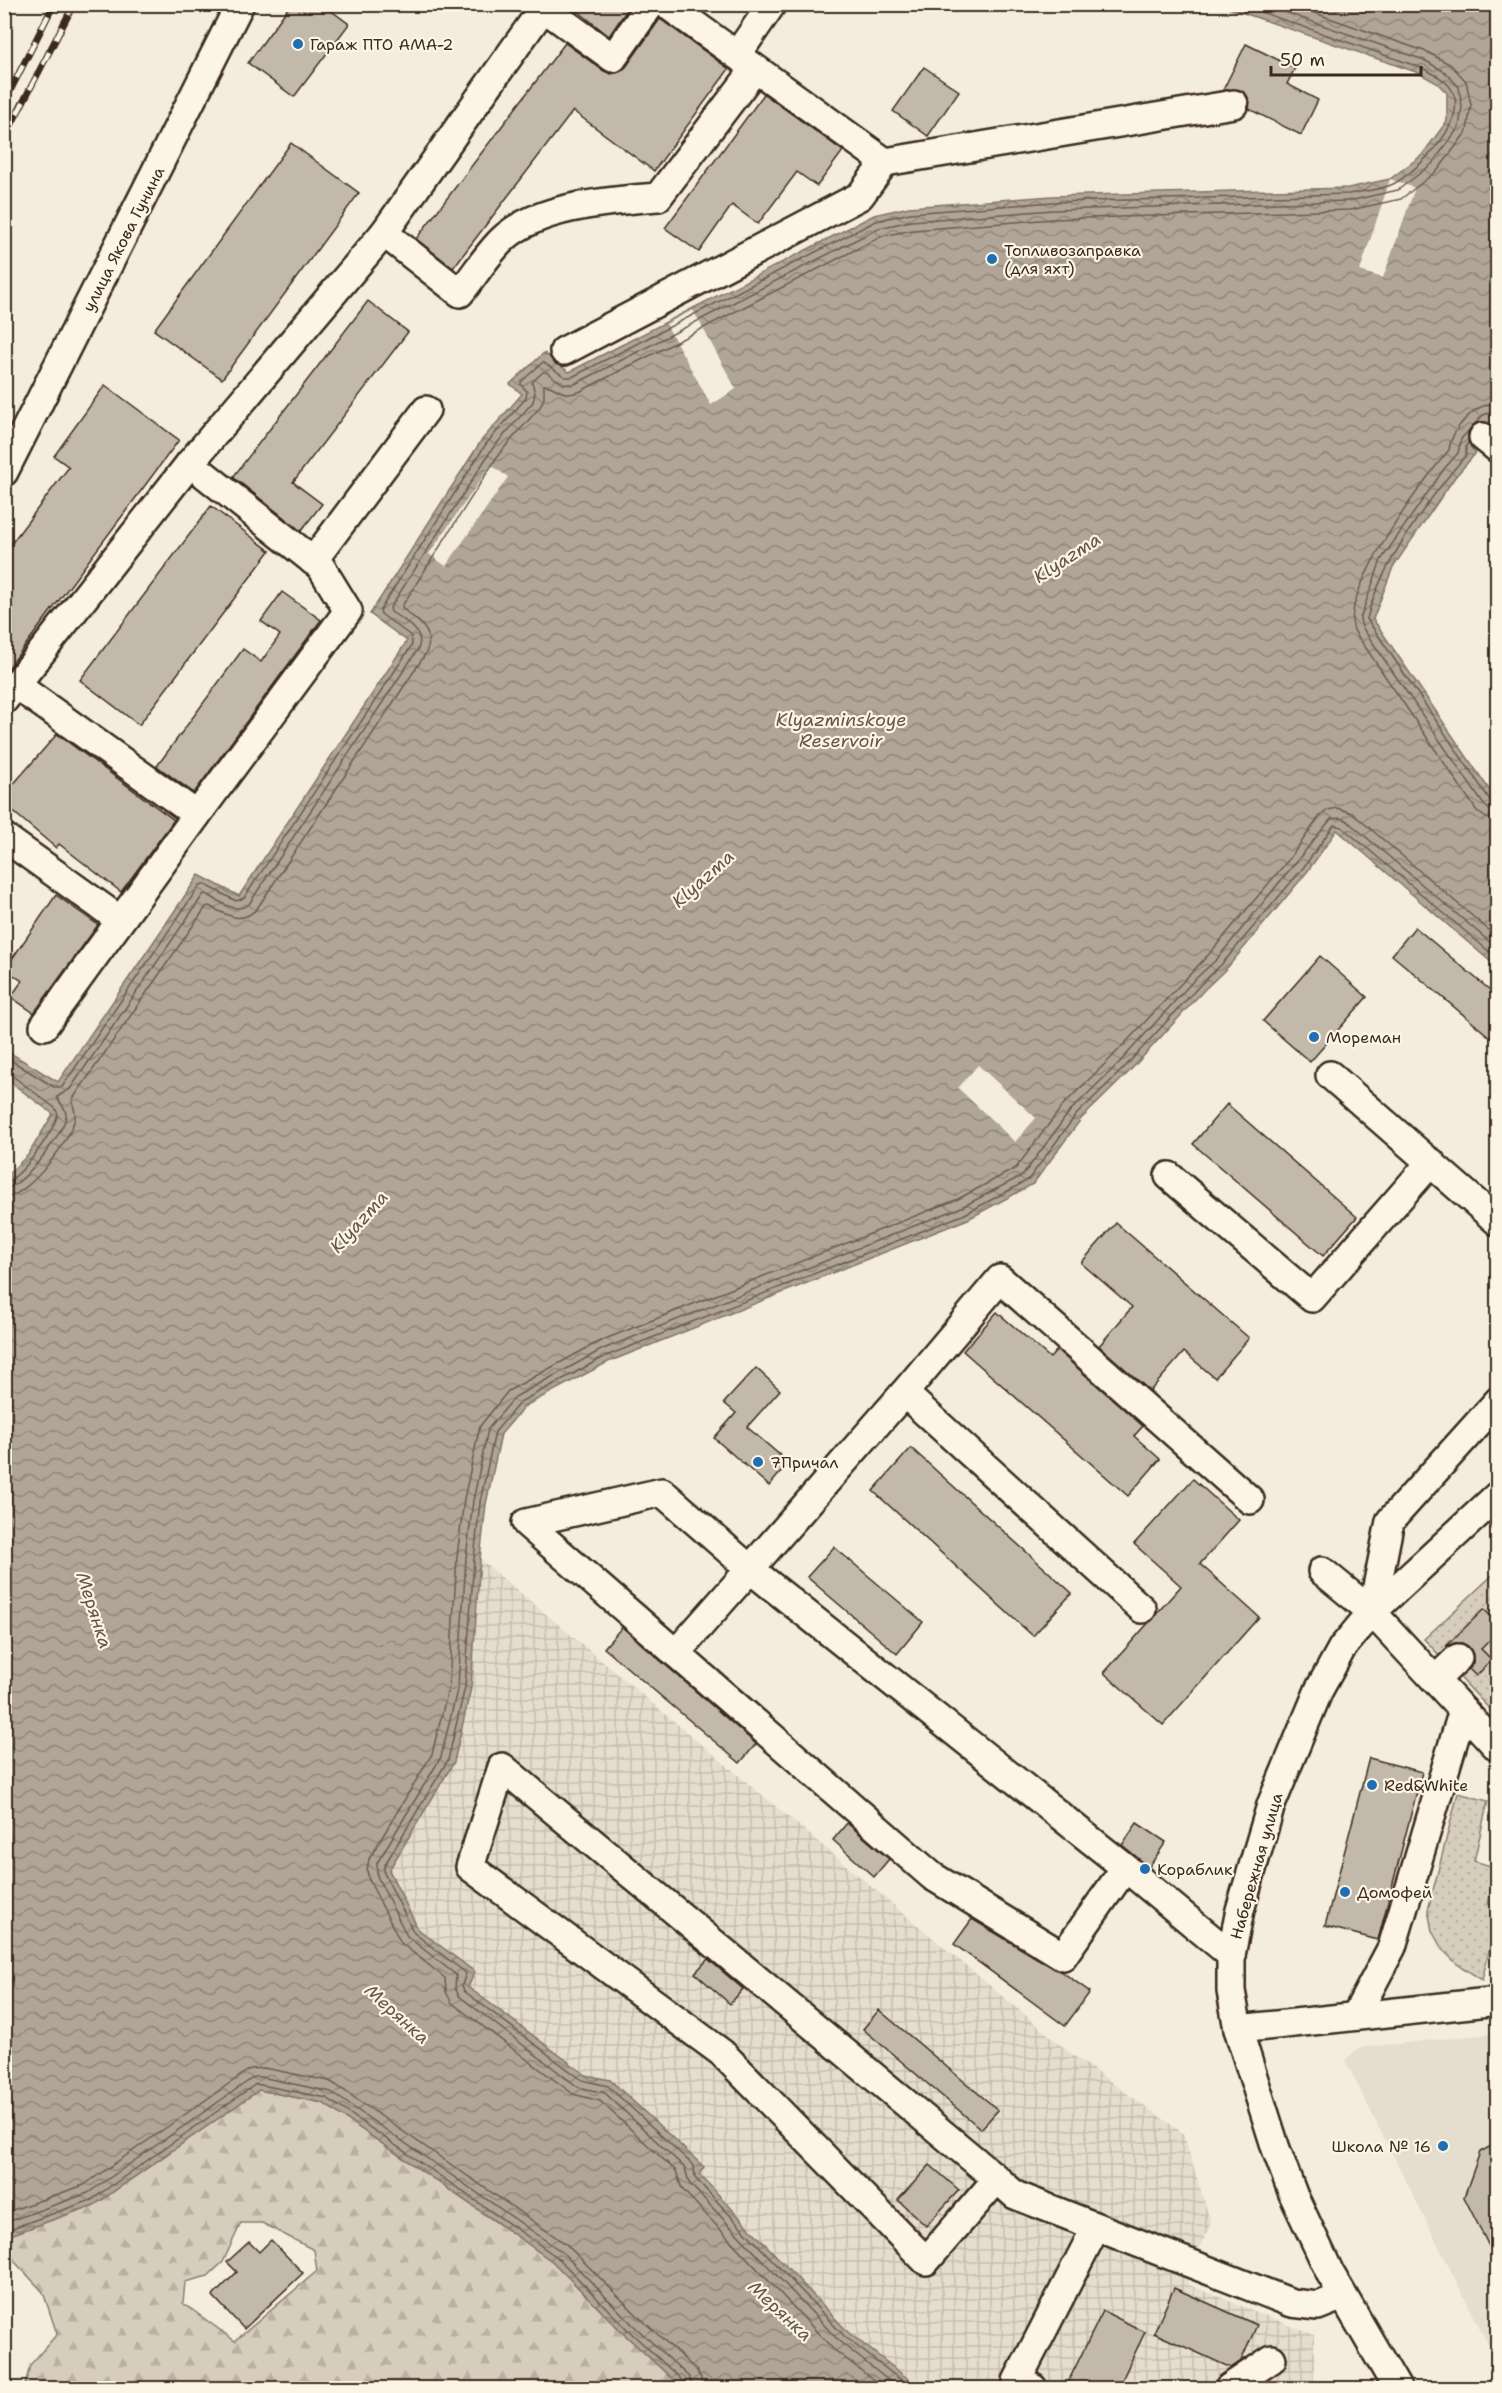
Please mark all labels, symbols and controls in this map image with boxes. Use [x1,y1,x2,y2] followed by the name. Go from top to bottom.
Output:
[310,34,453,55] place label: Гараж ПТО АМА-2
[291,37,305,51] marker: Гараж ПТО АМА-2
[1271,39,1421,77] scale bar
[1280,48,1325,72] text: 50 m
[78,163,169,315] street label: улица Якова Гунина
[1004,240,1141,279] place label: Топливозаправка (для яхт)
[985,252,999,266] marker: Топливозаправка (для яхт)
[1029,527,1105,589] water label: Klyazma
[776,708,906,753] water label: Klyazminskoye Reservoir
[667,845,739,913] water label: Klyazma
[1326,1027,1401,1048] place label: Мореман
[1307,1030,1321,1044] marker: Мореман
[325,1186,393,1258] water label: Klyazma
[770,1452,839,1473] place label: 7Причал
[751,1455,765,1469] marker: 7Причал
[70,1569,118,1651] water label: Мерянка
[1384,1775,1468,1796] place label: Red&White
[1365,1778,1379,1792] marker: Red&White
[1225,1790,1288,1942] street label: Набережная улица
[1157,1859,1233,1880] place label: Кораблик
[1138,1862,1152,1876] marker: Кораблик
[1357,1882,1432,1903] place label: Домофей
[1338,1885,1352,1899] marker: Домофей
[359,1979,435,2049] water label: Мерянка
[1332,2136,1431,2157] place label: Школа № 16
[1436,2139,1450,2153] marker: Школа № 16
[743,2275,817,2347] water label: Мерянка

